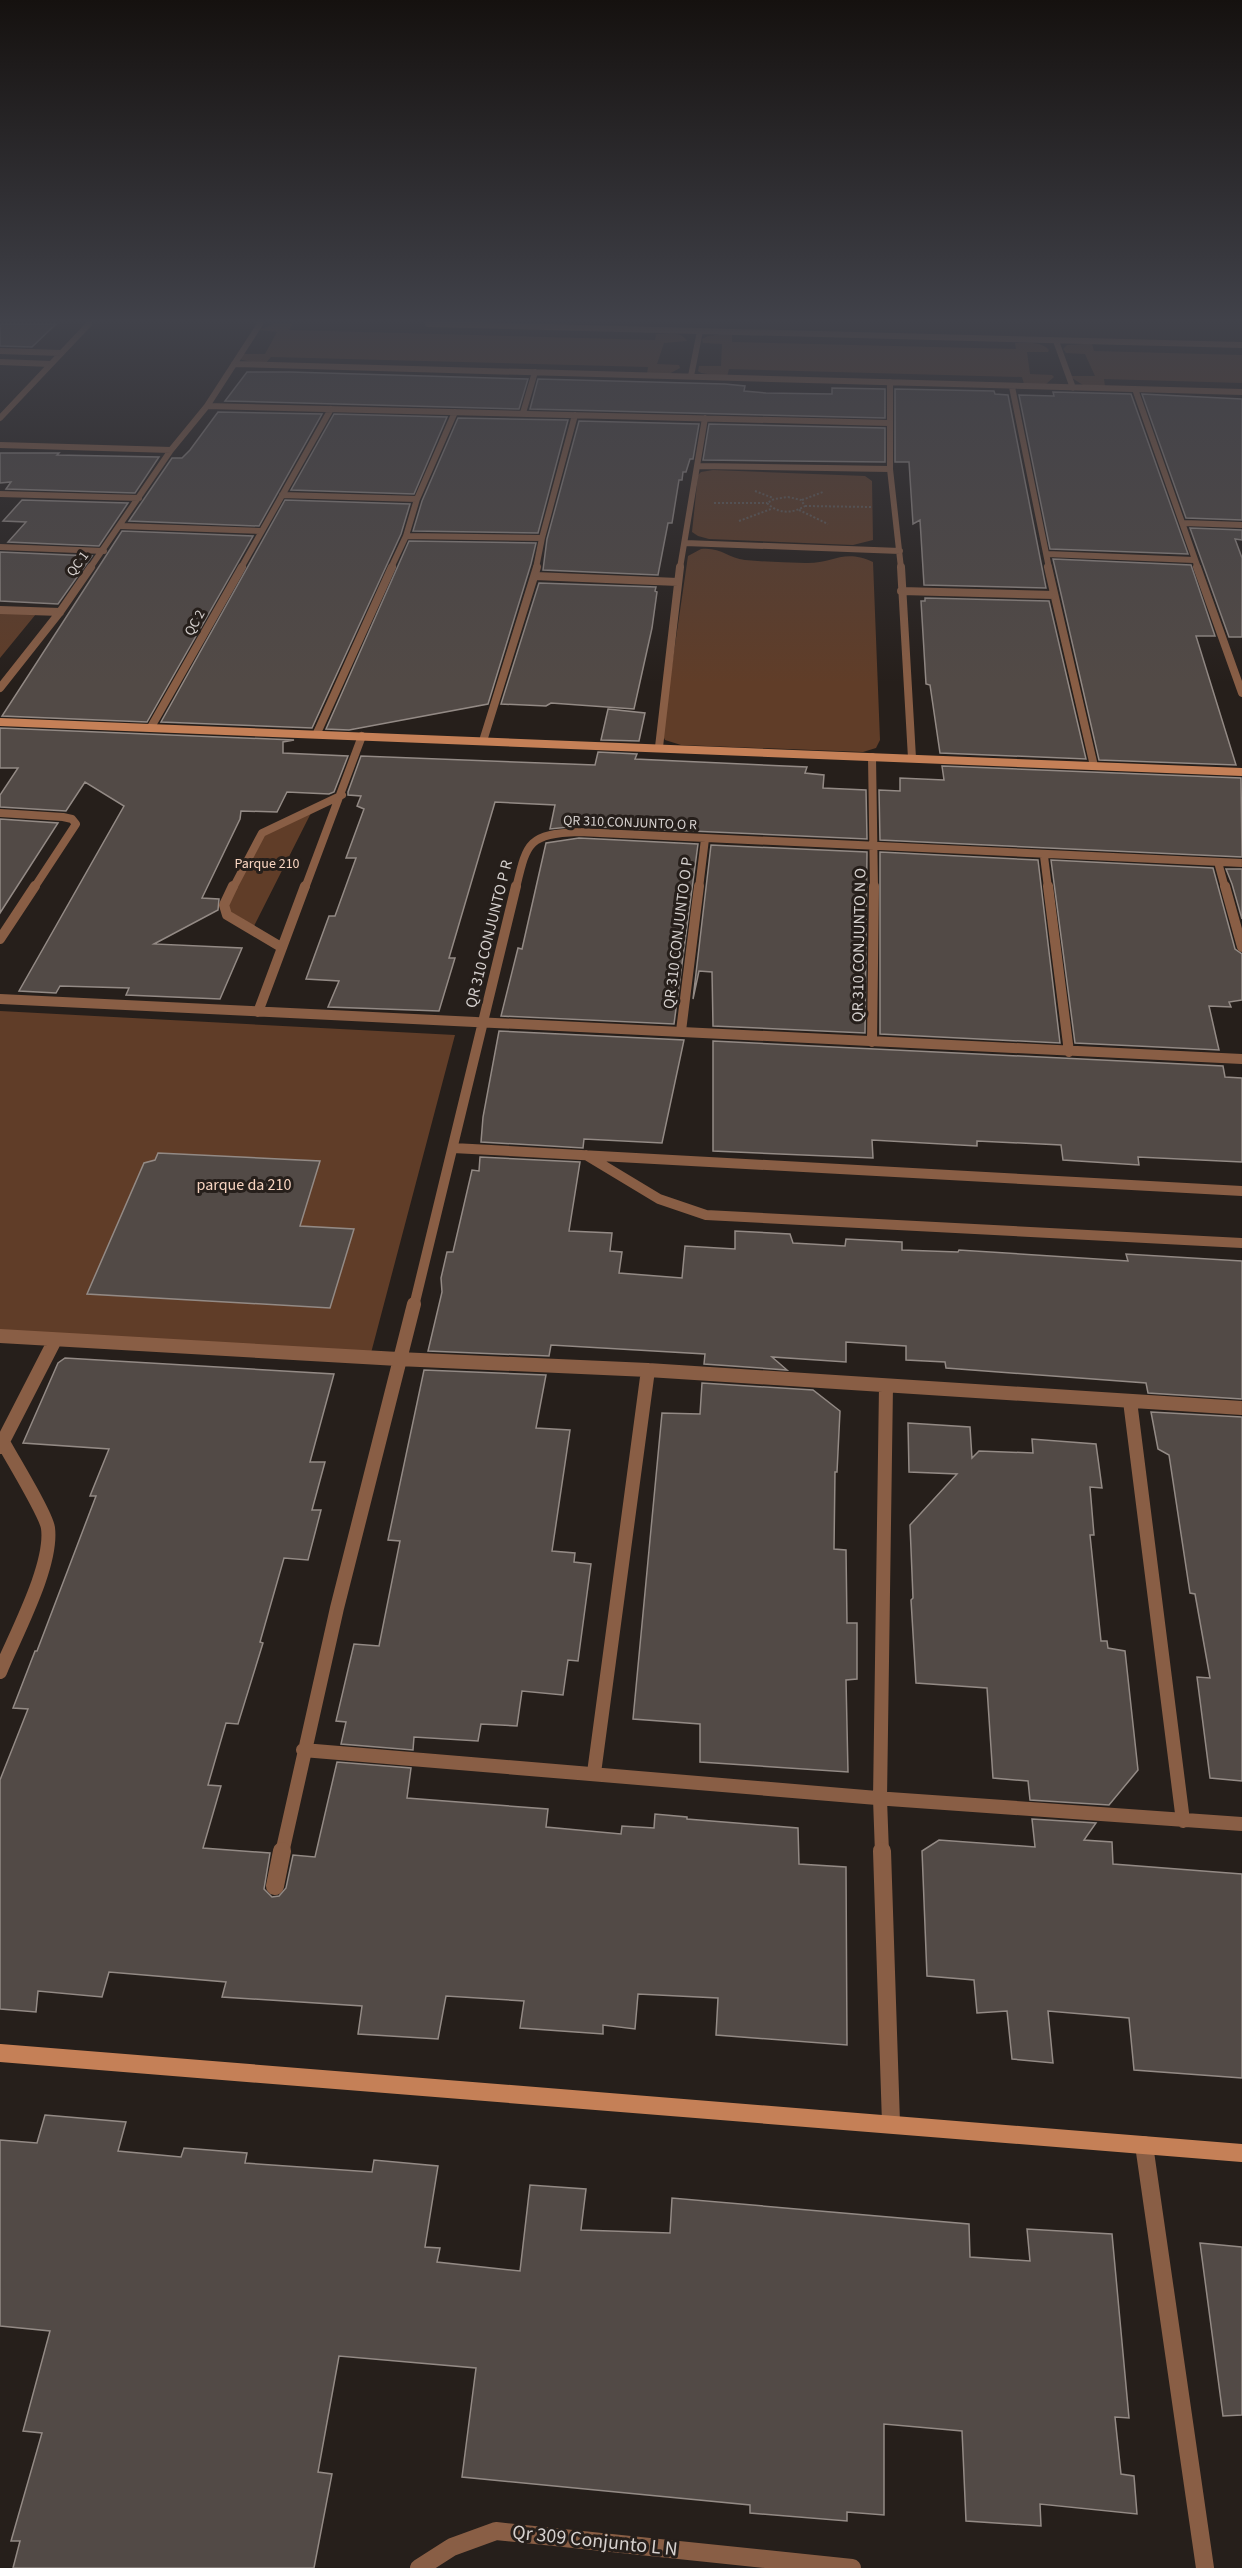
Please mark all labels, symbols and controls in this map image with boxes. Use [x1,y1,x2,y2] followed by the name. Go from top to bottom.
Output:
[62,547,94,581] street label: QC 1
[180,606,210,640] street label: QC 2
[563,811,697,835] street label: QR 310 CONJUNTO O R
[234,854,300,874] park label: Parque 210
[658,856,698,1010] street label: QR 310 CONJUNTO O P
[460,858,518,1010] street label: QR 310 CONJUNTO P R
[847,868,871,1022] street label: QR 310 CONJUNTO N O
[197,1174,291,1196] park label: parque da 210
[511,2518,679,2564] street label: Qr 309 Conjunto L N

